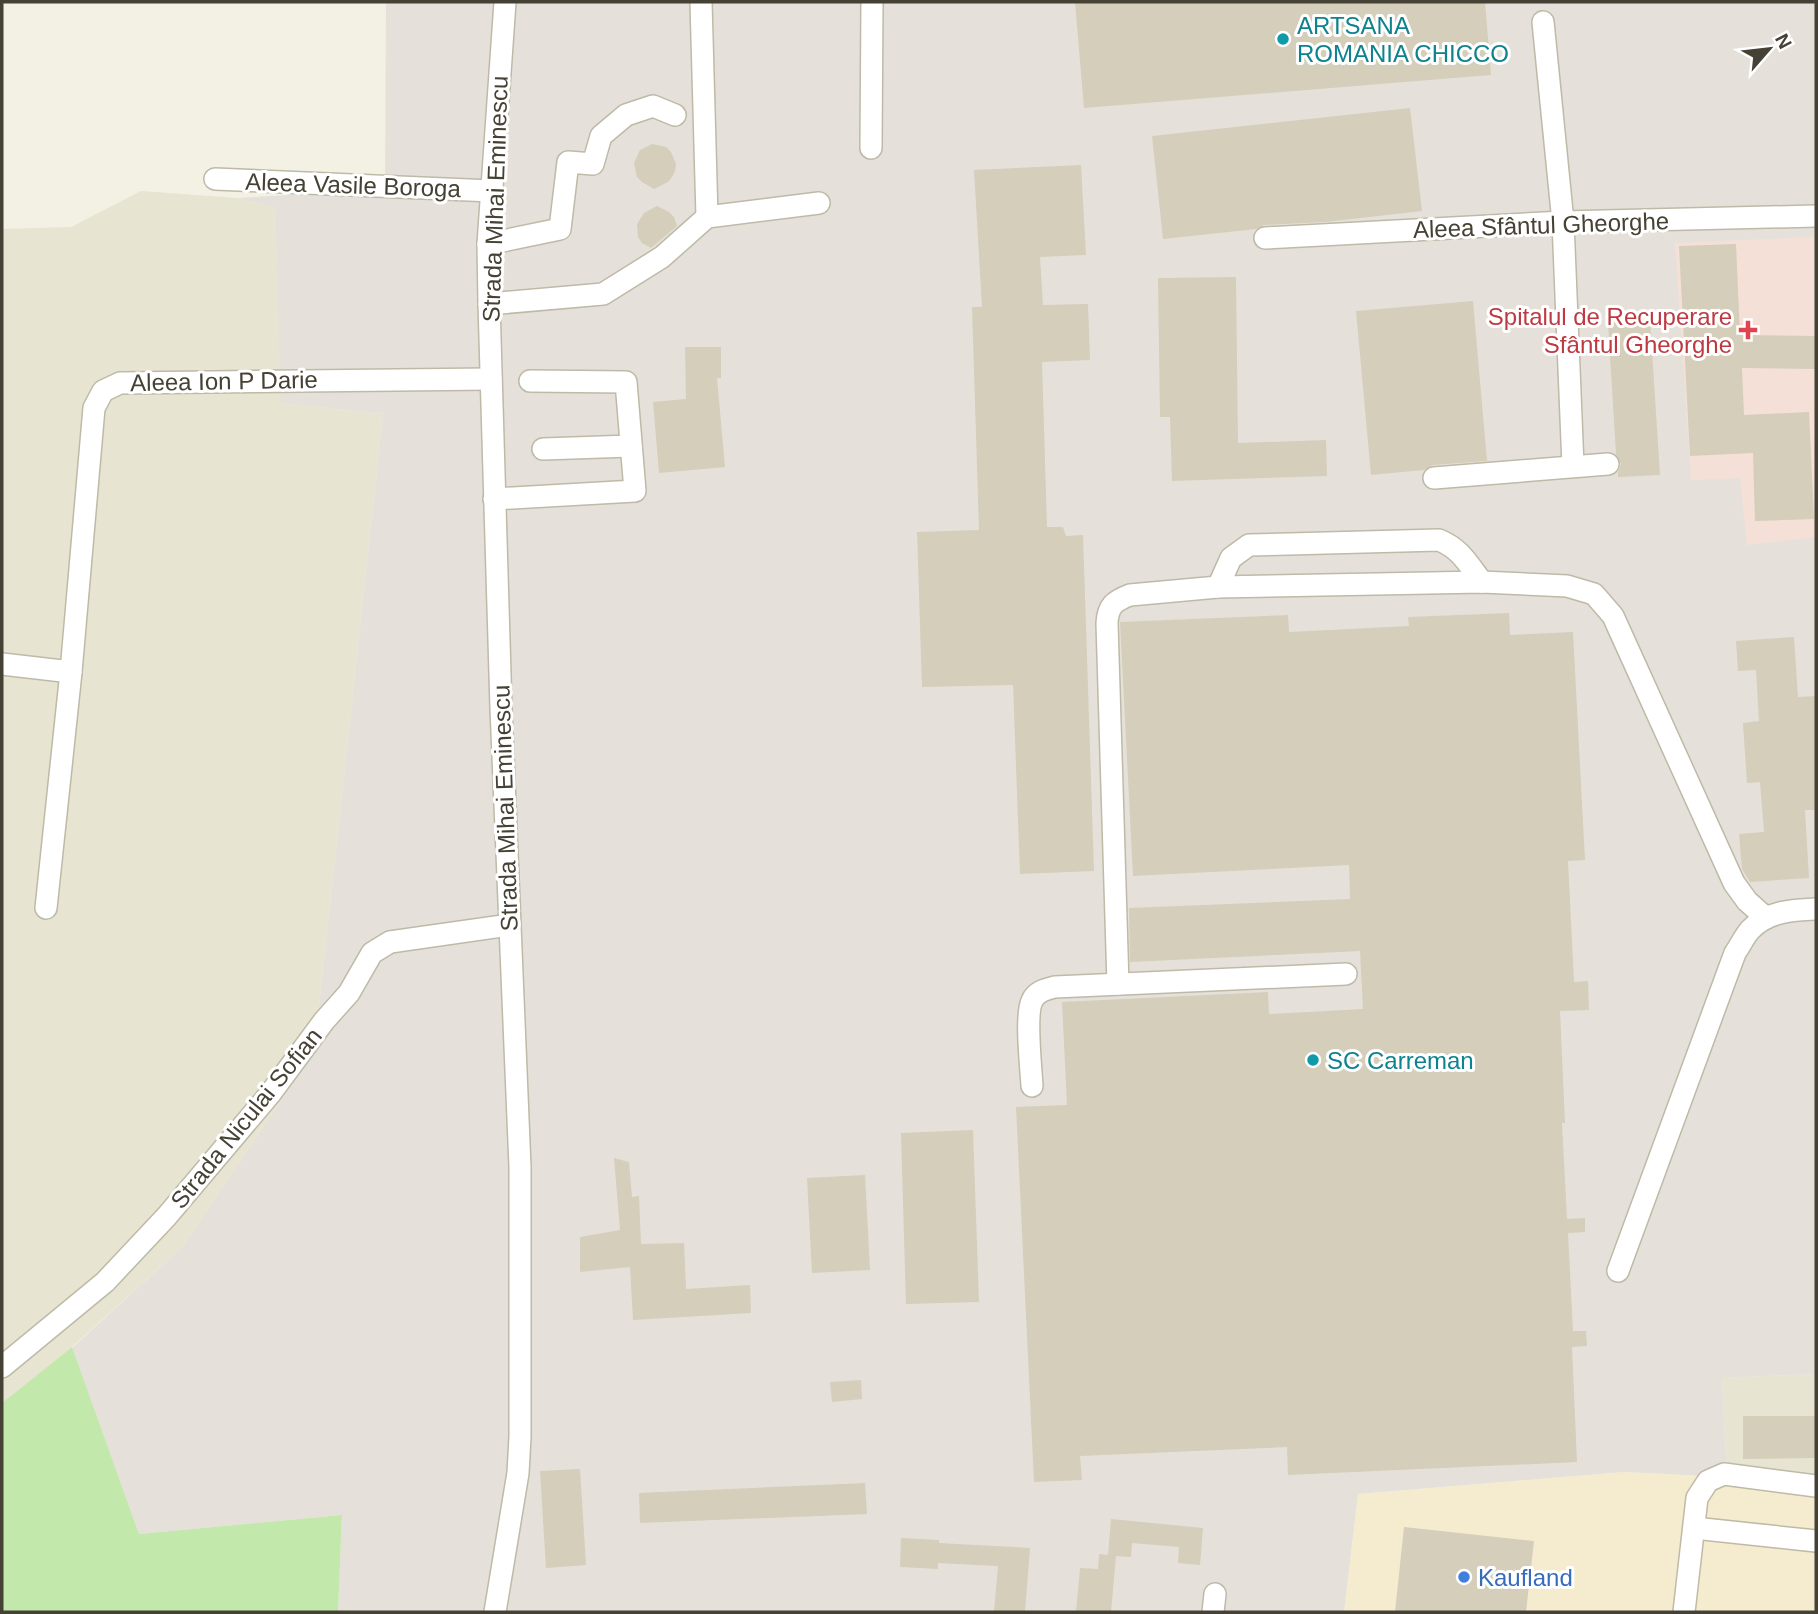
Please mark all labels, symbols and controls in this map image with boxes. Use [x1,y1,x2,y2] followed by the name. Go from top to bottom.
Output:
[1297,12,1509,67] place label: ARTSANA ROMANIA CHICCO
[1734,14,1804,84] north arrow
[1771,30,1796,52] text: N
[1275,31,1291,47] marker: ARTSANA ROMANIA CHICCO
[477,75,513,323] street label: Strada Mihai Eminescu
[245,168,462,202] street label: Aleea Vasile Boroga
[1413,207,1669,243] street label: Aleea Sfântul Gheorghe
[1488,303,1732,358] place label: Spitalul de Recuperare Sfântul Gheorghe
[1738,320,1758,340] marker: Spitalul de Recuperare Sfântul Gheorghe
[130,366,318,396] street label: Aleea Ion P Darie
[487,684,523,932] street label: Strada Mihai Eminescu
[165,1022,327,1214] street label: Strada Niculai Sofian
[1327,1047,1474,1074] place label: SC Carreman
[1305,1052,1321,1068] marker: SC Carreman
[1478,1564,1573,1591] place label: Kaufland
[1456,1569,1472,1585] marker: Kaufland

